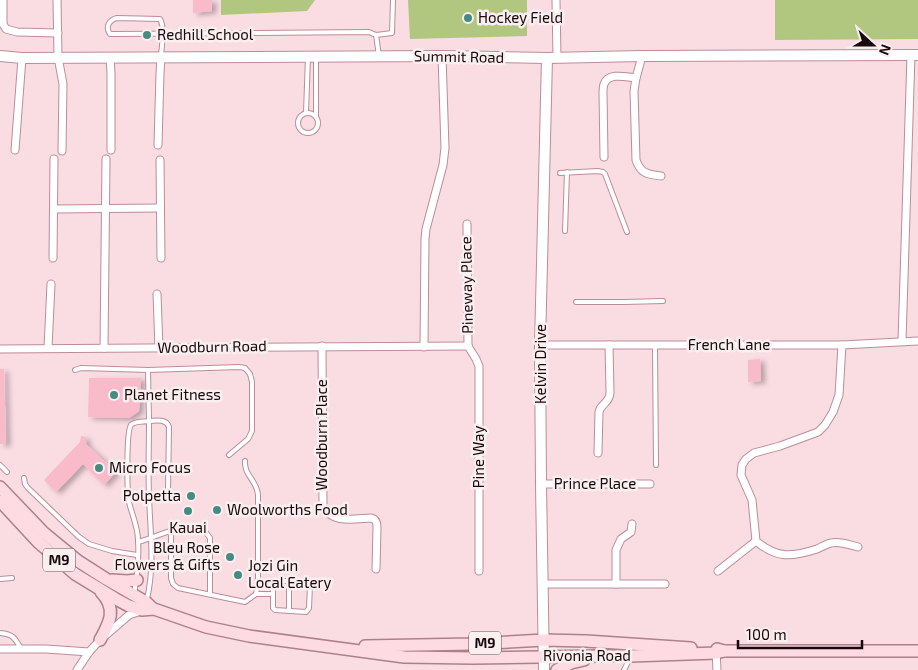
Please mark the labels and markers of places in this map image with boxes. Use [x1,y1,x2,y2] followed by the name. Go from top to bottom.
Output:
[478,8,563,26] place label: Hockey Field
[462,12,474,24] marker: Hockey Field
[157,25,254,43] place label: Redhill School
[141,29,153,41] marker: Redhill School
[124,385,221,403] place label: Planet Fitness
[108,389,120,401] marker: Planet Fitness
[109,458,191,476] place label: Micro Focus
[93,462,105,474] marker: Micro Focus
[123,486,181,504] place label: Polpetta
[185,490,197,502] marker: Polpetta
[227,500,348,518] place label: Woolworths Food
[211,504,223,516] marker: Woolworths Food
[182,505,194,517] marker: Kauai
[169,518,207,536] place label: Kauai
[115,538,220,573] place label: Bleu Rose Flowers & Gifts
[224,551,236,563] marker: Bleu Rose Flowers & Gifts
[248,556,332,591] place label: Jozi Gin Local Eatery
[232,569,244,581] marker: Jozi Gin Local Eatery

